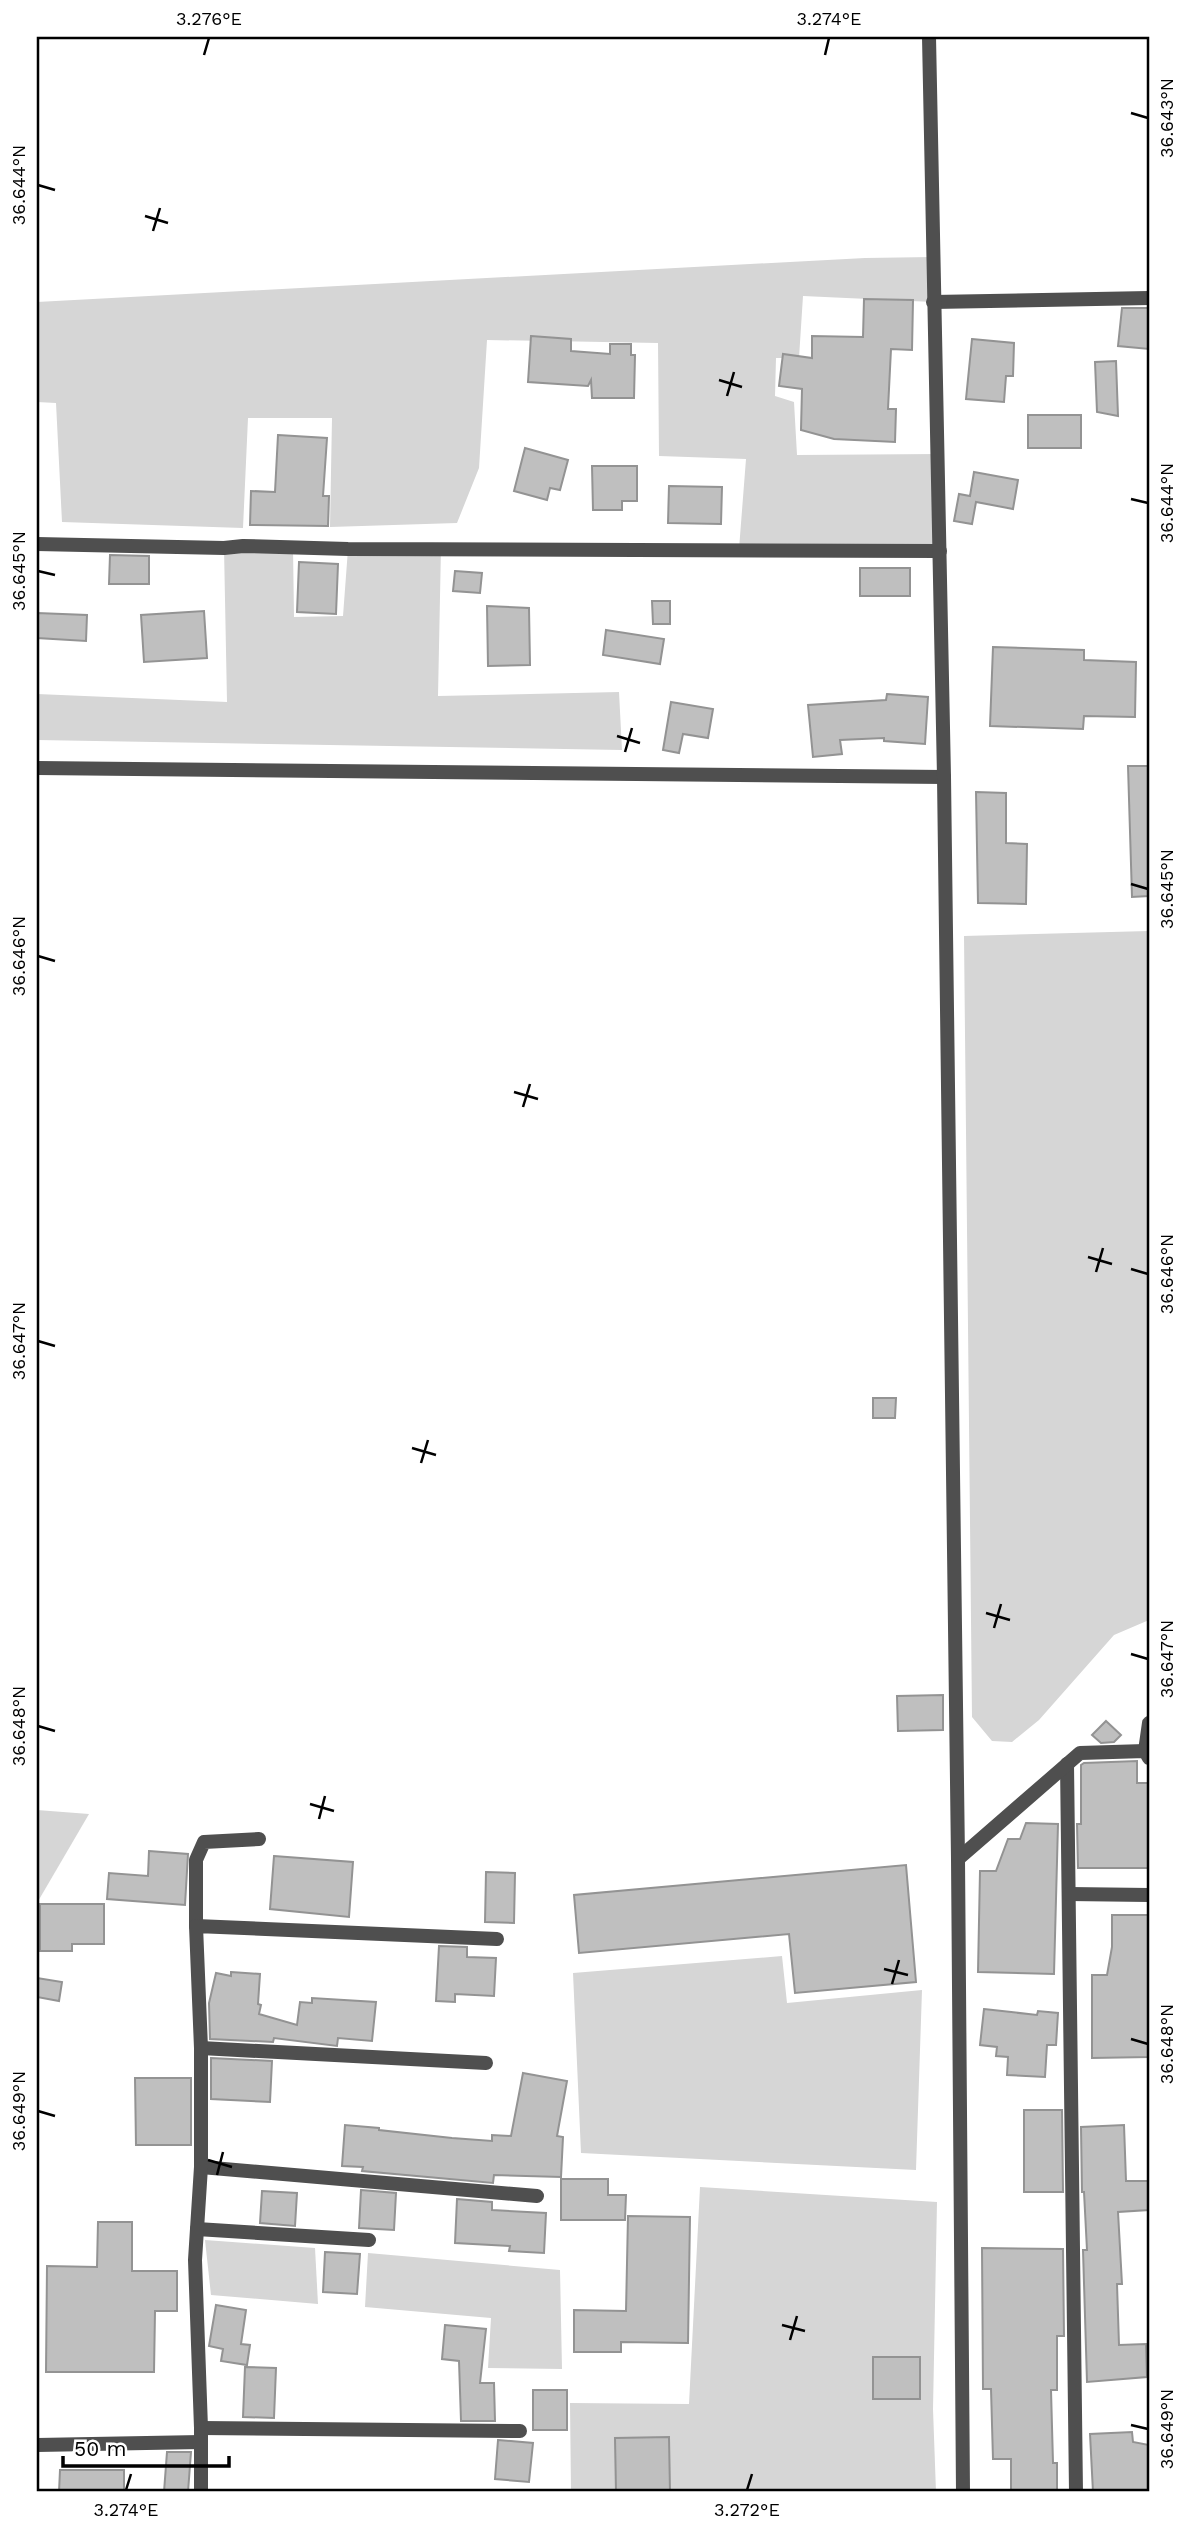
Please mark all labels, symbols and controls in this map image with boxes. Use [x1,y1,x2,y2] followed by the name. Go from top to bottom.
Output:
[176,8,242,29] text: 3.276°E
[796,8,862,29] text: 3.274°E
[1156,78,1177,158] text: 36.643°N
[8,145,29,225] text: 36.644°N
[1156,463,1177,543] text: 36.644°N
[8,531,29,611] text: 36.645°N
[1156,849,1177,929] text: 36.645°N
[8,916,29,996] text: 36.646°N
[1156,1234,1177,1314] text: 36.646°N
[8,1302,29,1380] text: 36.647°N
[1156,1620,1177,1698] text: 36.647°N
[8,1686,29,1766] text: 36.648°N
[1156,2004,1177,2084] text: 36.648°N
[8,2071,29,2151] text: 36.649°N
[1156,2389,1177,2469] text: 36.649°N
[63,2424,229,2468] scale bar
[74,2436,126,2461] text: 50 m
[93,2499,159,2520] text: 3.274°E
[714,2499,780,2520] text: 3.272°E

